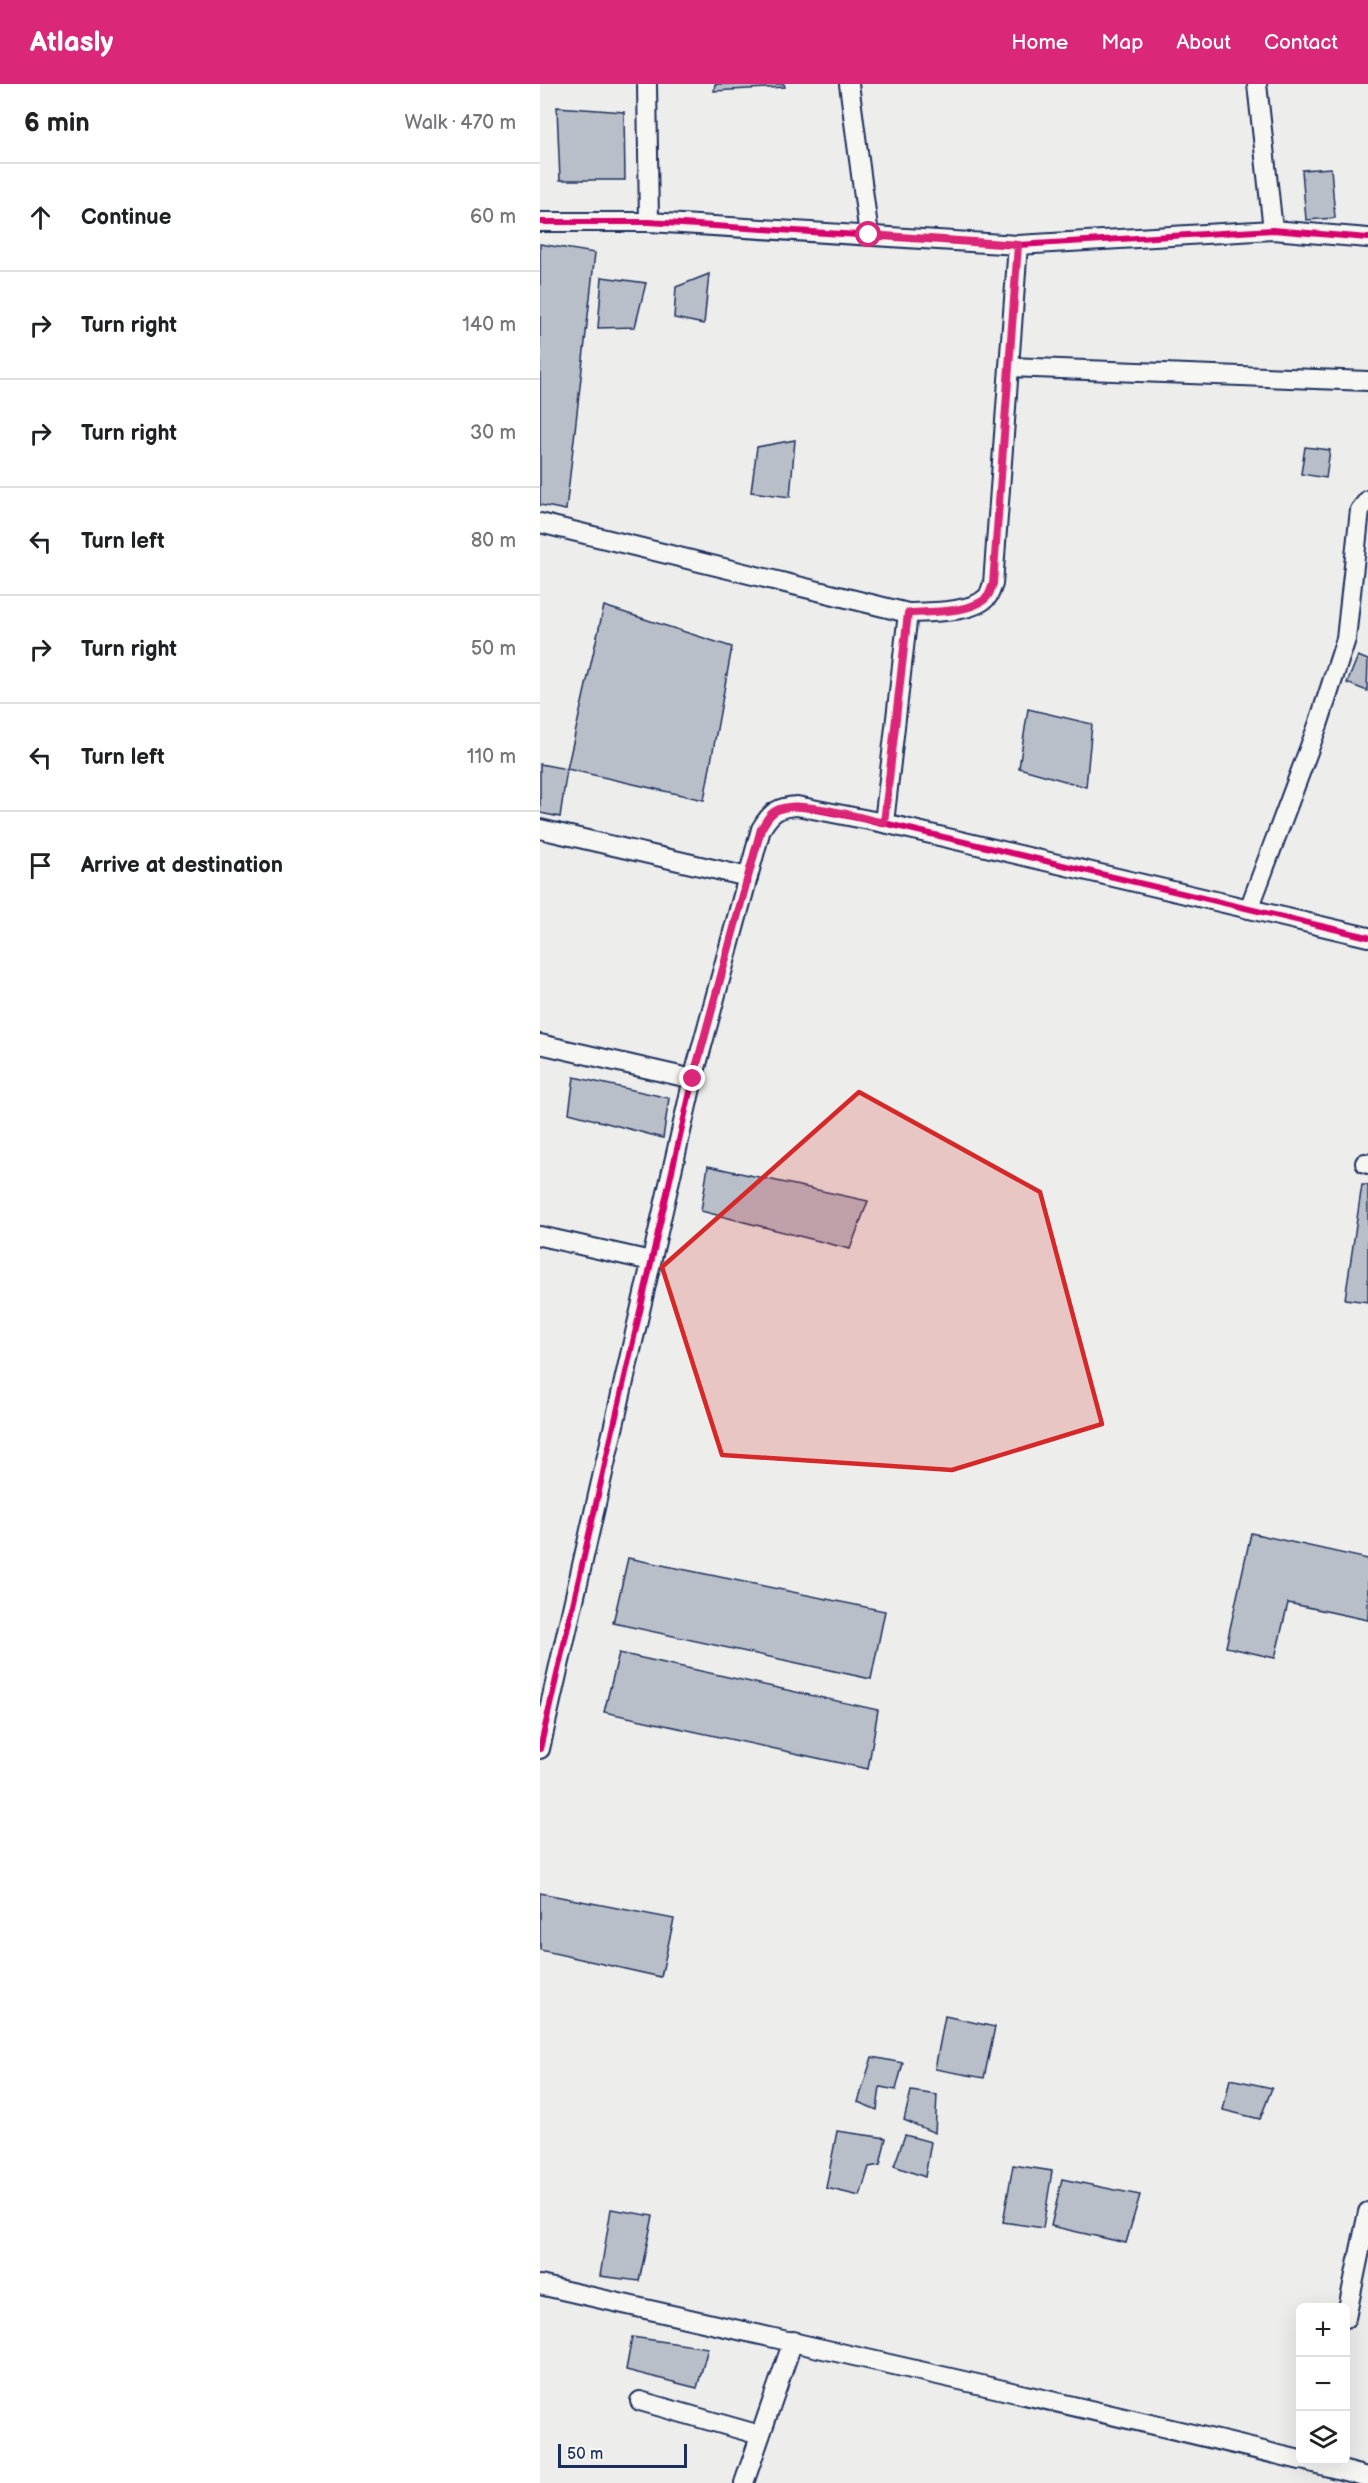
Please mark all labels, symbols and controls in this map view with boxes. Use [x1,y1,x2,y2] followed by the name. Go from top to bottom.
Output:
[30,26,113,59] text: Atlasly
[1011,30,1068,55] text: Home
[1101,30,1143,55] text: Map
[1176,30,1231,55] text: About
[1264,30,1338,55] text: Contact
[24,108,90,139] text: 6 min
[405,111,516,135] text: Walk · 470 m
[24,201,57,234] icon: ahead
[81,204,171,231] text: Continue
[470,205,516,229] text: 60 m
[855,221,881,247] route start
[24,309,57,342] icon: right
[81,312,177,339] text: Turn right
[462,313,516,337] text: 140 m
[24,417,57,450] icon: right
[81,420,177,447] text: Turn right
[470,421,516,445] text: 30 m
[24,525,57,558] icon: left
[81,528,165,555] text: Turn left
[471,529,516,553] text: 80 m
[24,633,57,666] icon: right
[81,636,177,663] text: Turn right
[471,637,516,661] text: 50 m
[24,741,57,774] icon: left
[81,744,165,771] text: Turn left
[467,745,516,769] text: 110 m
[24,849,57,882] icon: arrive
[81,852,283,879] text: Arrive at destination
[679,1065,705,1091] route end
[1296,2303,1350,2465] map controls
[1296,2303,1350,2357] button: +
[1296,2357,1350,2411] button: −
[1296,2411,1350,2465] button: layers
[558,2441,687,2468] scale bar
[567,2445,603,2464] text: 50 m

